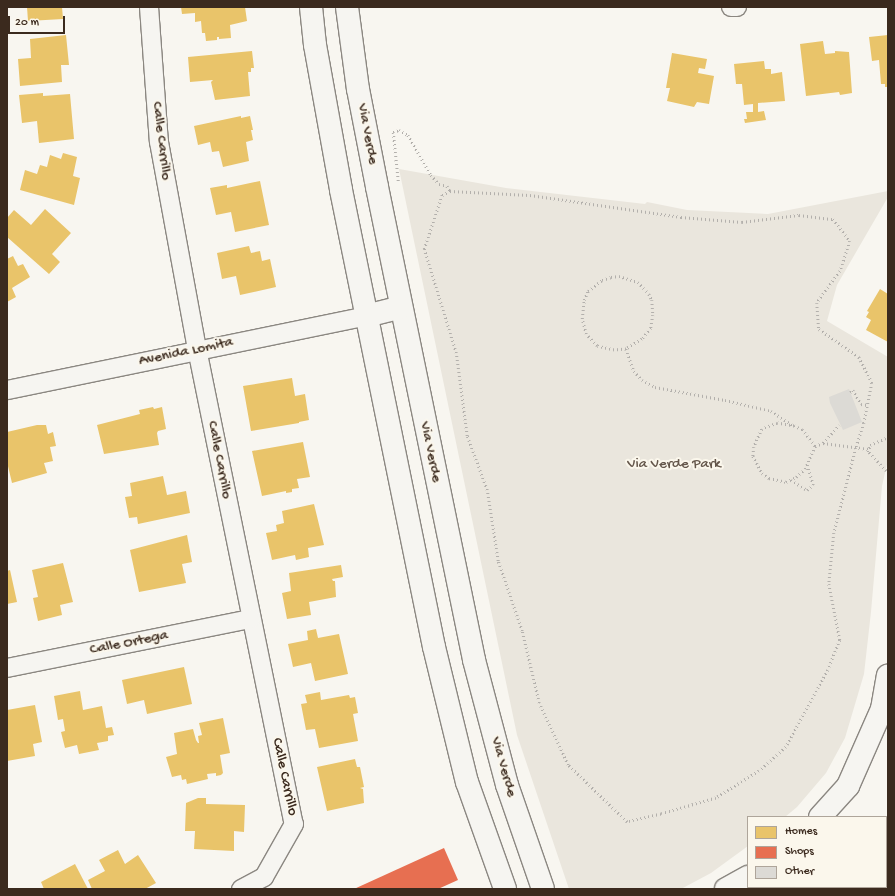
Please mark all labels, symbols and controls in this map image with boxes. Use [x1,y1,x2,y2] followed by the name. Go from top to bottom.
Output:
[10,8,67,34] scale bar
[15,16,39,30] text: 20 m
[147,101,175,181] street label: Calle Carrillo
[352,102,382,166] street label: Via Verde
[137,333,235,371] street label: Avenida Lomita
[203,419,235,501] street label: Calle Carrillo
[415,420,445,484] street label: Via Verde
[627,456,721,474] park label: Via Verde Park
[88,627,170,659] street label: Calle Ortega
[486,735,520,799] street label: Via Verde
[267,736,301,818] street label: Calle Carrillo
[747,816,887,888] legend
[785,825,817,839] text: Homes
[785,845,814,859] text: Shops
[785,865,814,879] text: Other

